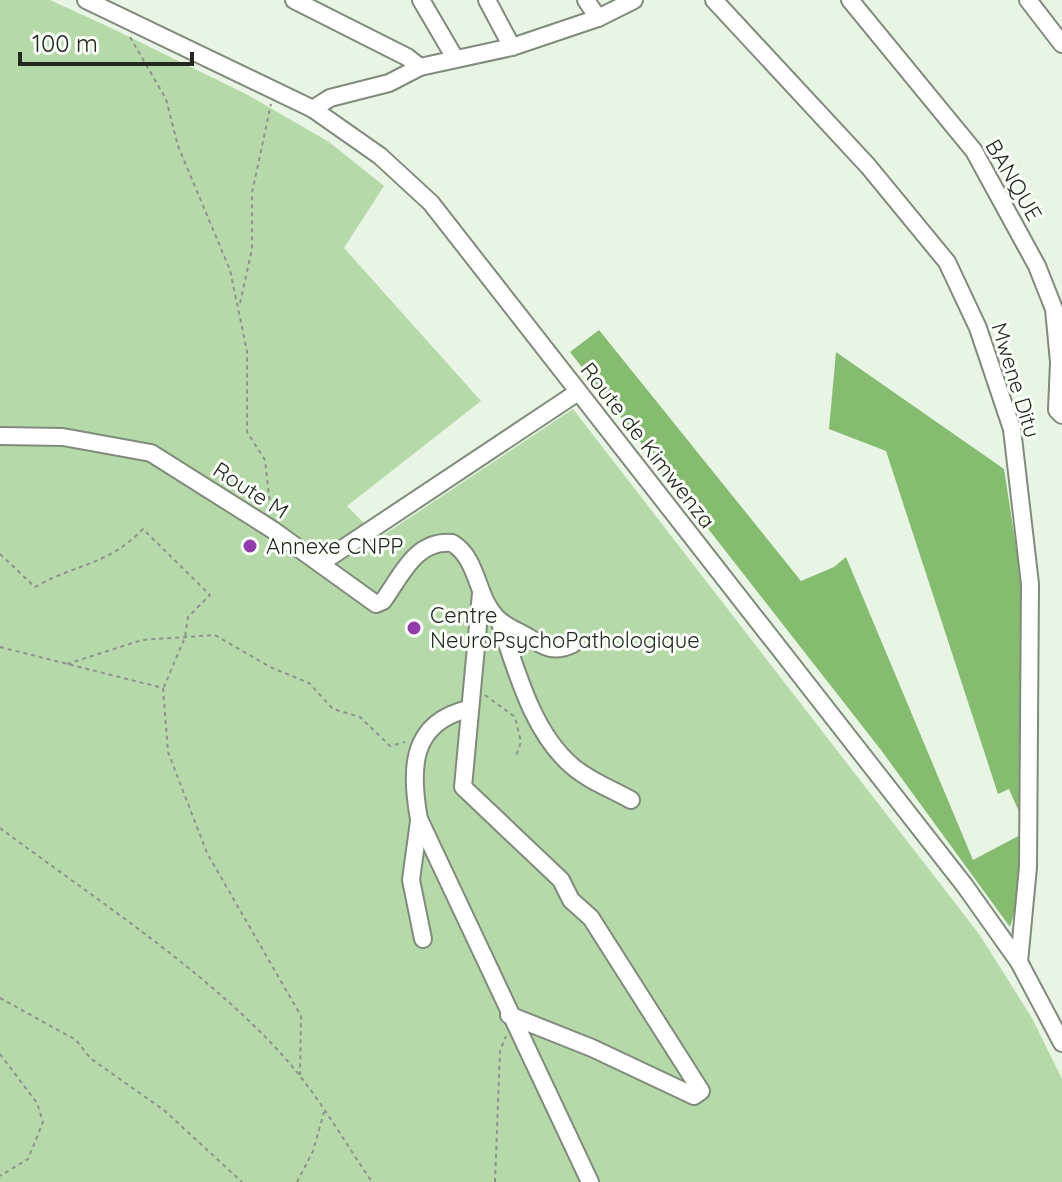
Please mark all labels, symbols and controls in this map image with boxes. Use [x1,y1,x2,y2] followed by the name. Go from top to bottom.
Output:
[20,16,192,66] scale bar
[32,28,98,58] text: 100 m
[979,134,1049,226] street label: BANQUE
[985,319,1047,441] street label: Mwene Ditu
[574,356,722,534] street label: Route de Kimwenza
[208,455,294,525] street label: Route M
[266,532,403,560] place label: Annexe CNPP
[241,537,259,555] marker: Annexe CNPP
[430,601,700,654] place label: Centre NeuroPsychoPathologique
[405,619,423,637] marker: Centre NeuroPsychoPathologique

